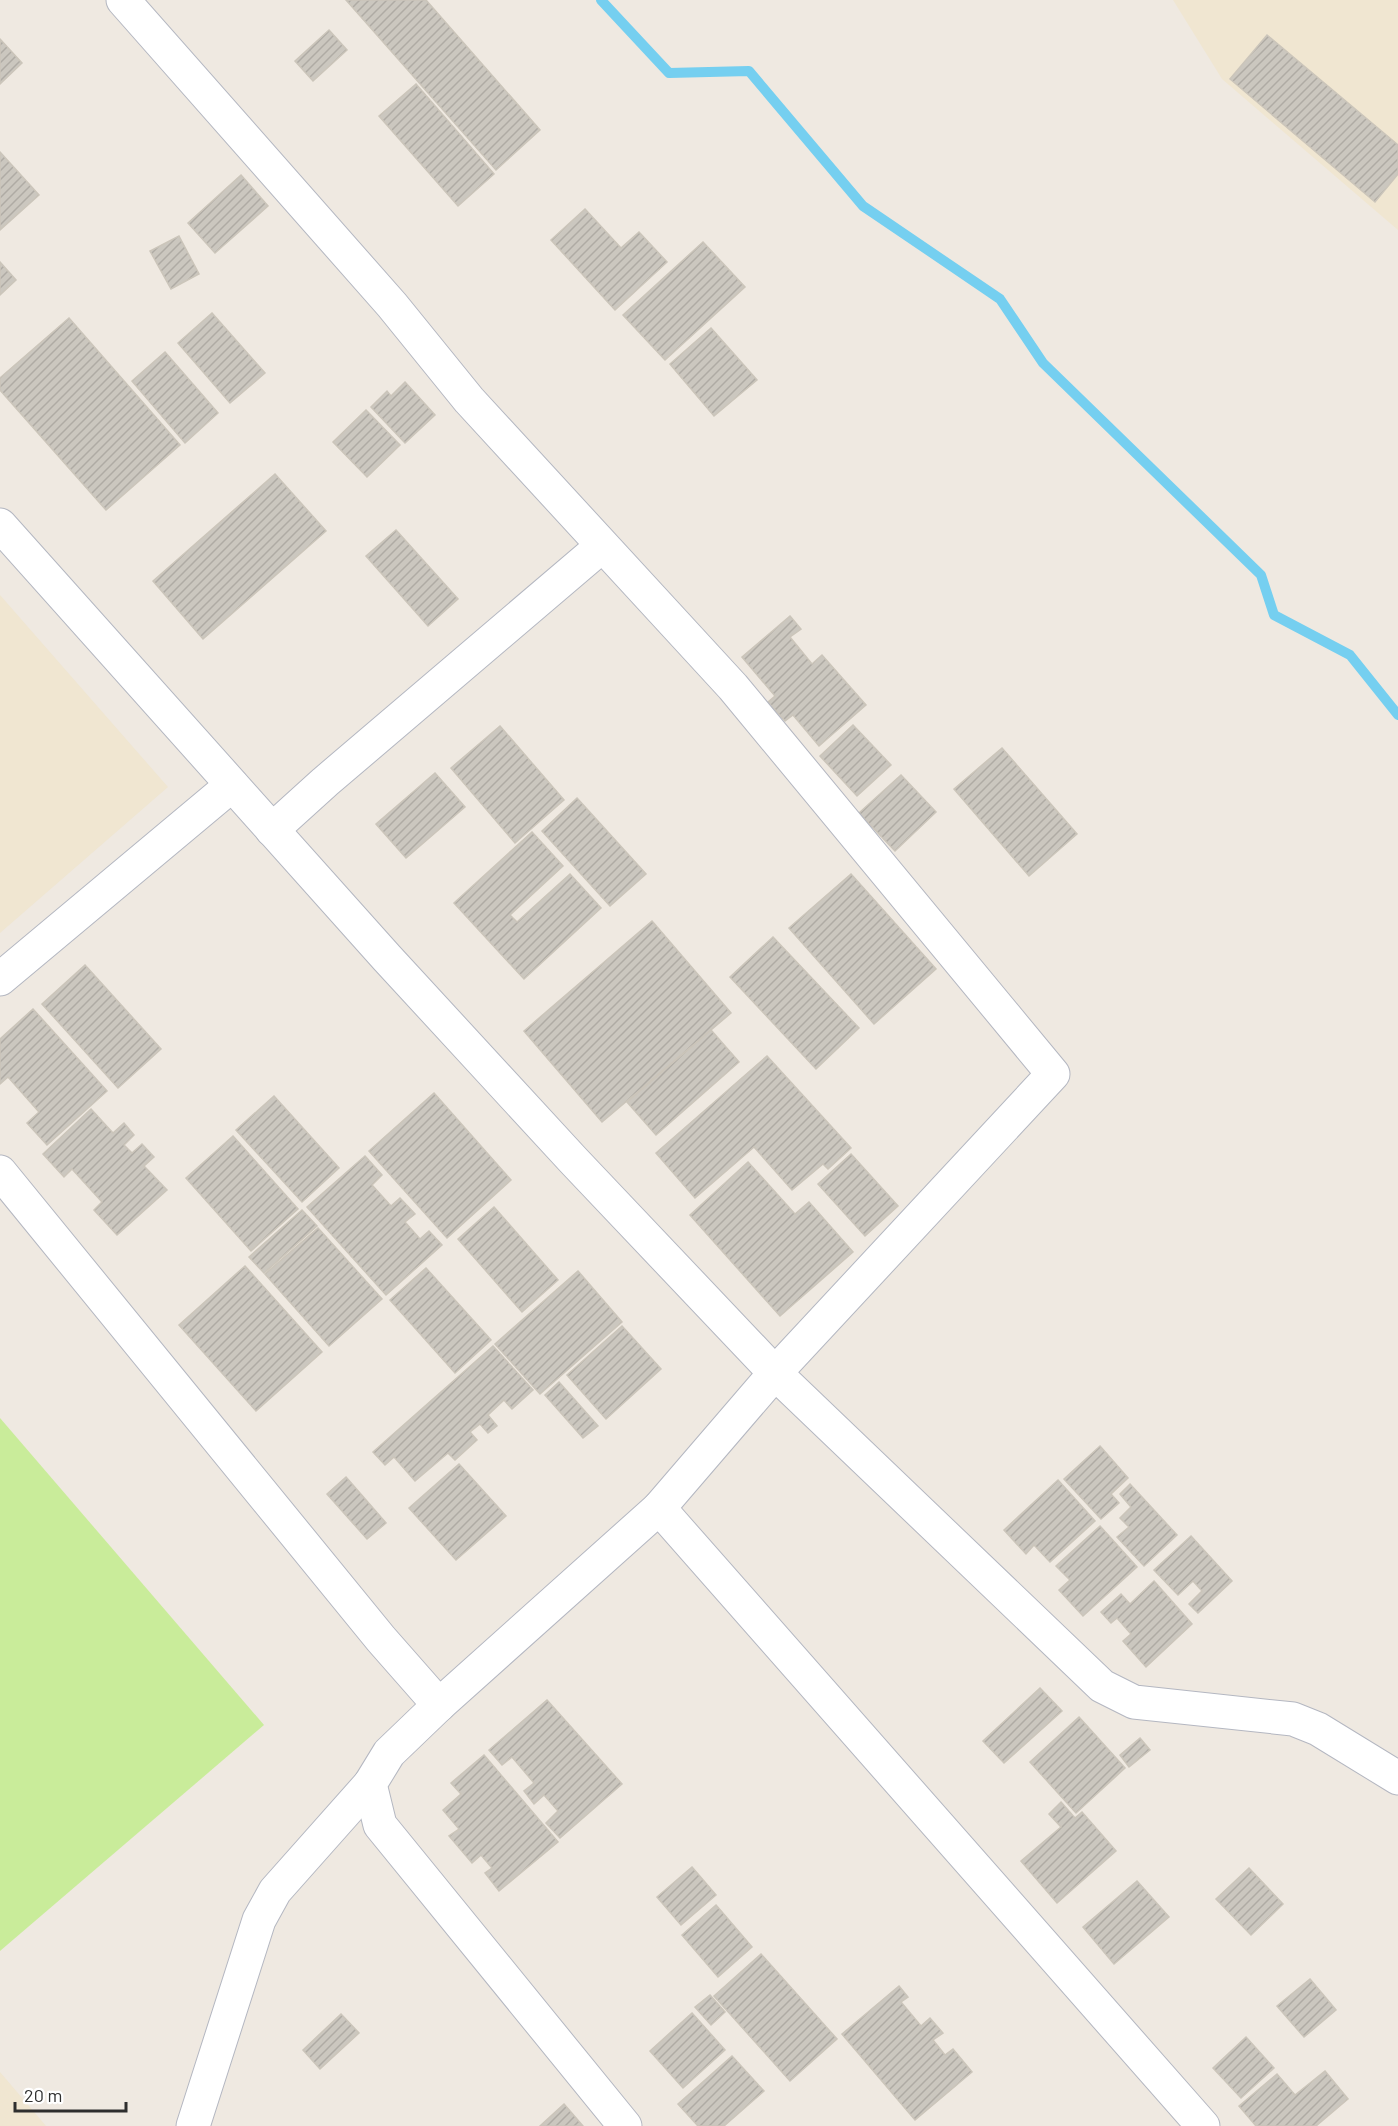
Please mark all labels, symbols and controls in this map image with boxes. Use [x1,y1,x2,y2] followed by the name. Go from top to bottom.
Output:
[15,2075,126,2113] scale bar
[24,2084,62,2106] text: 20 m

